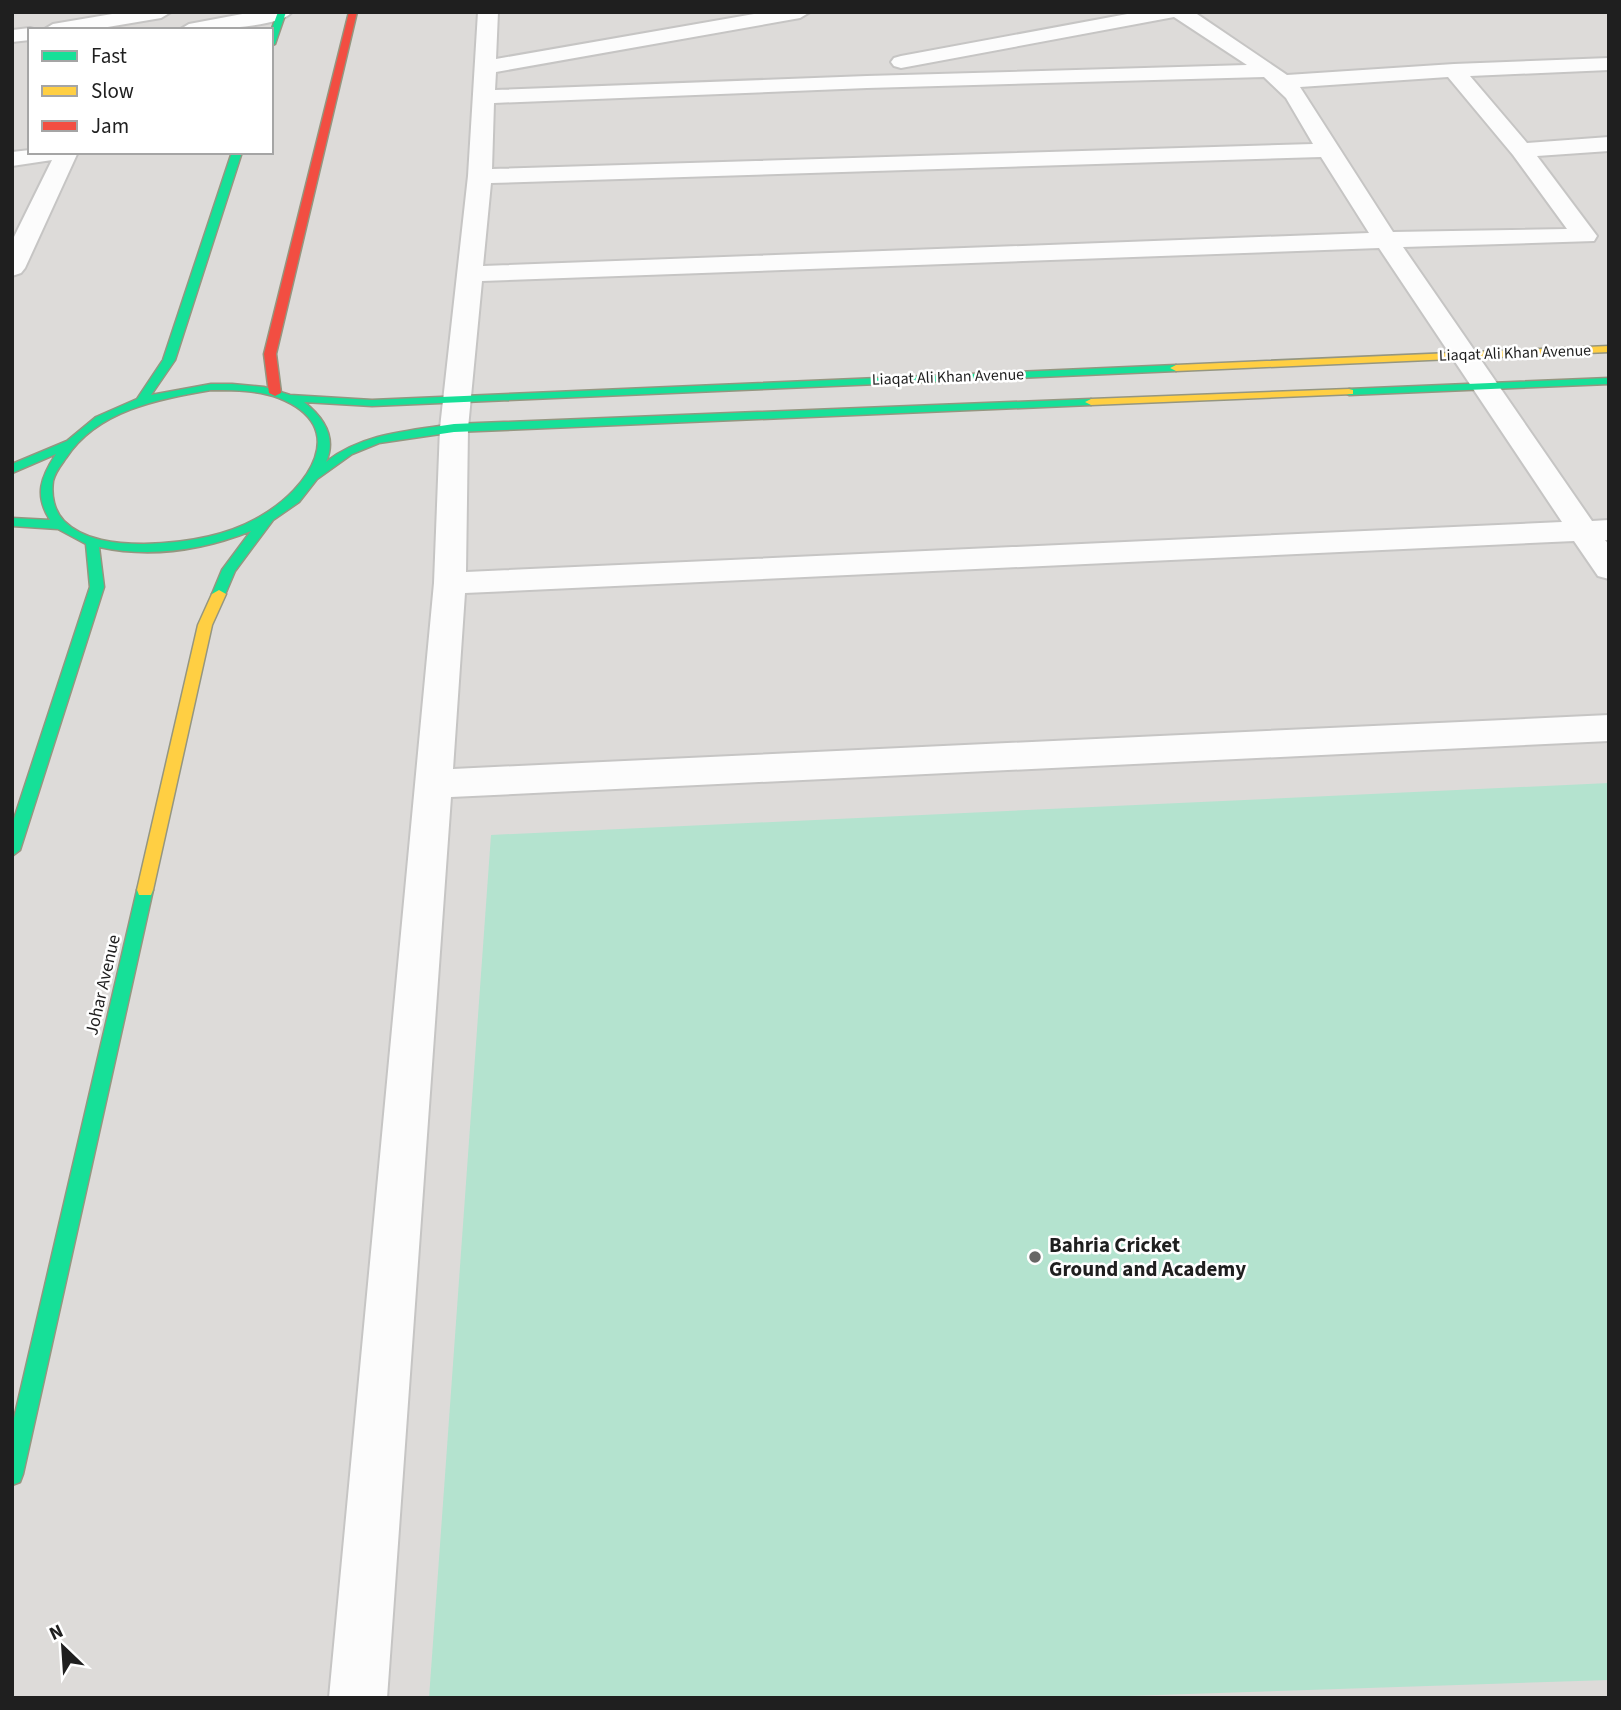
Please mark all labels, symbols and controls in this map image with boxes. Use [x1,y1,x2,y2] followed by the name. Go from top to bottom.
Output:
[28,28,273,154] legend
[91,41,127,71] text: Fast
[91,76,134,106] text: Slow
[91,111,129,141] text: Jam
[1439,339,1592,367] street label: Liaqat Ali Khan Avenue
[872,363,1025,391] street label: Liaqat Ali Khan Avenue
[79,932,127,1038] street label: Johar Avenue
[1049,1230,1246,1284] place label: Bahria Cricket Ground and Academy
[1027,1249,1043,1265] marker: Bahria Cricket Ground and Academy
[28,1612,98,1682] north arrow
[45,1618,68,1648] text: N

